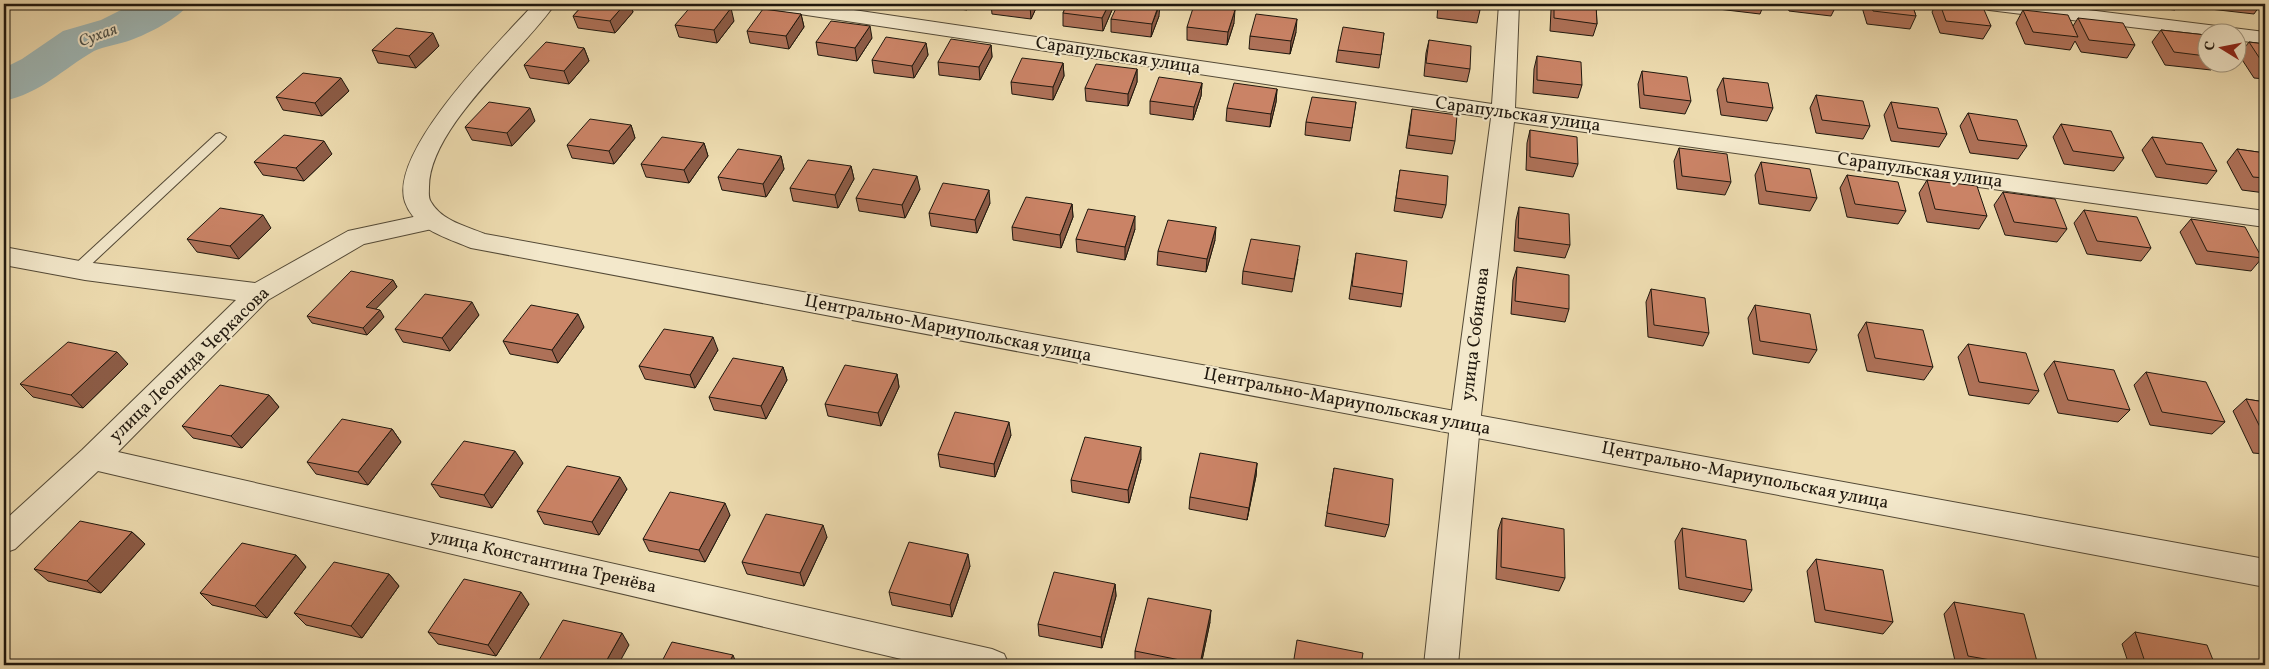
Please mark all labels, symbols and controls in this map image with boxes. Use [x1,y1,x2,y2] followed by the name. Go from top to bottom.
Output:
[76,19,120,53] water label: Сухая
[2196,22,2246,72] north arrow
[1034,31,1202,81] street label: Сарапульская улица
[2201,40,2221,52] text: С
[1434,91,1602,139] street label: Сарапульская улица
[1836,147,2004,195] street label: Сарапульская улица
[1455,266,1497,402] street label: улица Собинова
[104,282,276,448] street label: улица Леонида Черкасова
[802,289,1094,369] street label: Центрально-Мариупольская улица
[1201,362,1493,442] street label: Центрально-Мариупольская улица
[1599,436,1891,516] street label: Центрально-Мариупольская улица
[427,524,659,600] street label: улица Константина Тренёва

